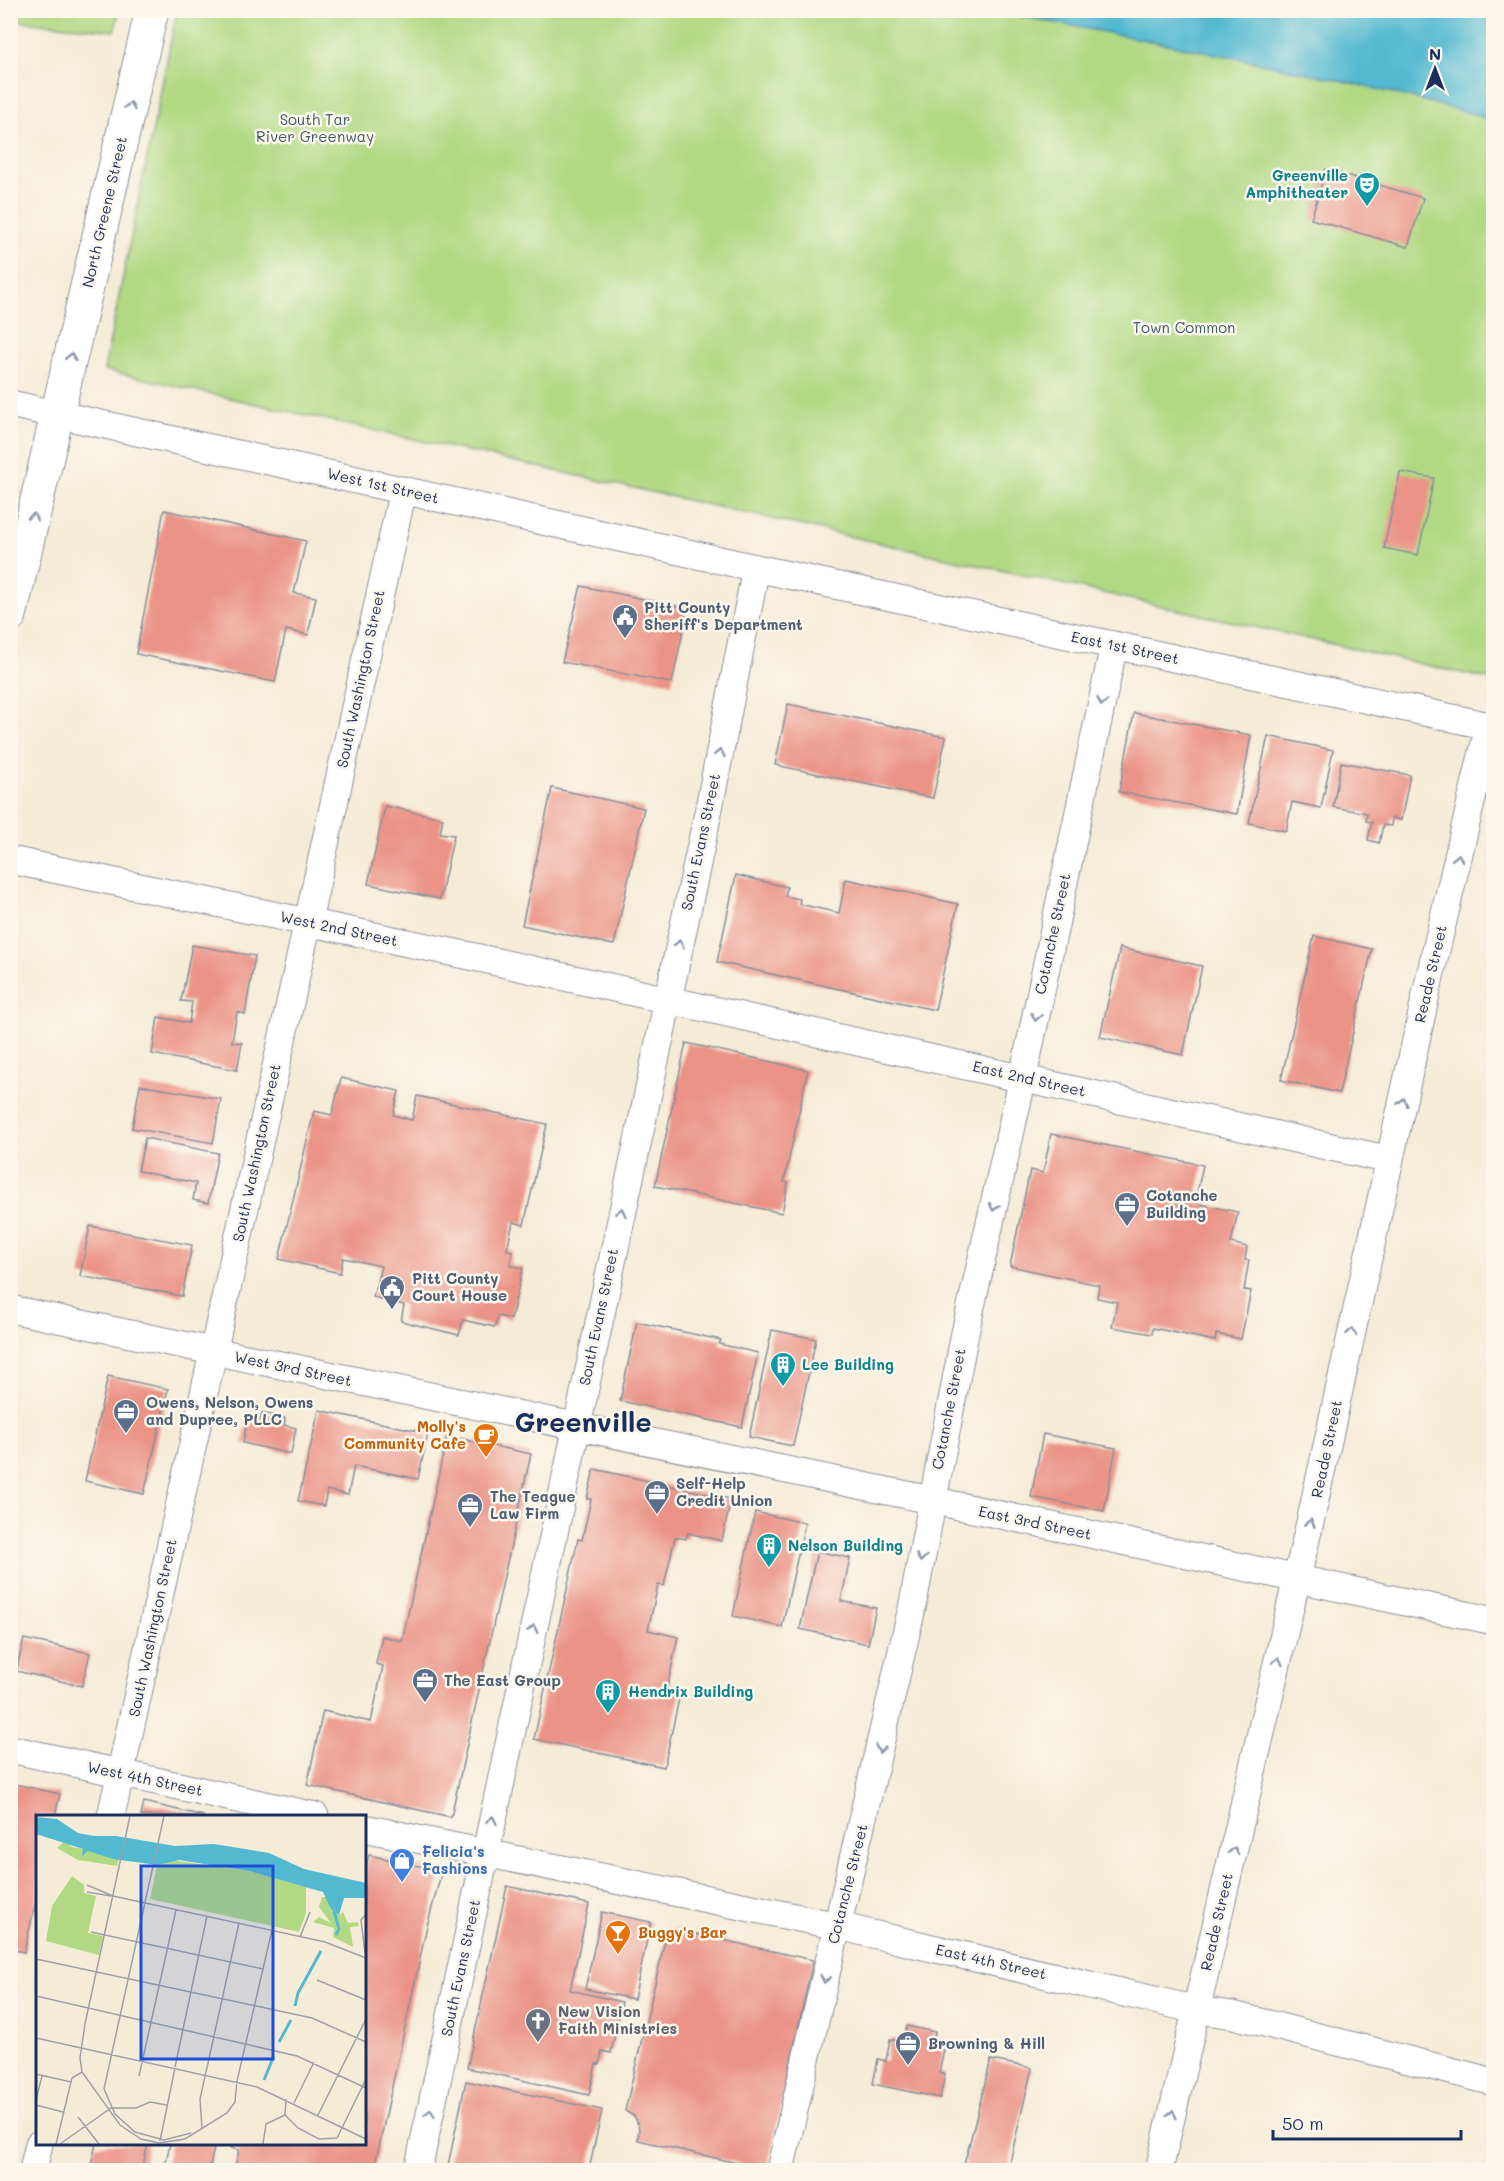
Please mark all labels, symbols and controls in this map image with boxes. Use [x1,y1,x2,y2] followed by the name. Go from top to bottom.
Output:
[1405,39,1465,99] north arrow
[1429,43,1441,64] text: N
[123,101,136,111] one-way arrow
[256,109,374,146] park label: South Tar River Greenway
[77,134,131,289] street label: North Greene Street
[1245,165,1348,202] place label: Greenville Amphitheater
[1352,170,1382,208] theatre icon: Greenville Amphitheater
[1133,317,1235,337] park label: Town Common
[64,352,77,362] one-way arrow
[325,462,441,508] street label: West 1st Street
[26,512,39,522] one-way arrow
[331,588,389,770] street label: South Washington Street
[644,597,803,634] place label: Pitt County Sheriff's Department
[610,602,640,640] public building icon: Pitt County Sheriff's Department
[1069,626,1181,668] street label: East 1st Street
[1096,697,1109,707] one-way arrow
[713,748,726,758] one-way arrow
[676,772,724,912] street label: South Evans Street
[1451,854,1464,864] one-way arrow
[1029,872,1075,996] street label: Cotanche Street
[279,906,400,950] street label: West 2nd Street
[1409,923,1451,1025] street label: Reade Street
[672,939,685,949] one-way arrow
[1030,1011,1043,1021] one-way arrow
[971,1055,1088,1101] street label: East 2nd Street
[227,1062,285,1244] street label: South Washington Street
[1395,1098,1408,1108] one-way arrow
[1146,1185,1217,1222] place label: Cotanche Building
[1112,1190,1142,1228] office icon: Cotanche Building
[988,1202,1001,1212] one-way arrow
[614,1208,627,1218] one-way arrow
[574,1247,622,1387] street label: South Evans Street
[412,1268,507,1305] place label: Pitt County Court House
[377,1273,407,1311] public building icon: Pitt County Court House
[1345,1327,1358,1337] one-way arrow
[233,1346,354,1390] street label: West 3rd Street
[926,1347,970,1471] street label: Cotanche Street
[768,1350,798,1388] building icon: Lee Building
[802,1354,894,1374] place label: Lee Building
[146,1392,313,1429] place label: Owens, Nelson, Owens and Dupree, PLLC
[111,1397,141,1435] office icon: Owens, Nelson, Owens and Dupree, PLLC
[1306,1398,1346,1500] street label: Reade Street
[515,1404,651,1439] district label: Greenville
[344,1416,466,1453] place label: Molly's Community Cafe
[471,1421,501,1459] cafe icon: Molly's Community Cafe
[676,1473,772,1510] place label: Self-Help Credit Union
[642,1478,672,1516] office icon: Self-Help Credit Union
[490,1486,575,1523] place label: The Teague Law Firm
[455,1491,485,1529] office icon: The Teague Law Firm
[977,1500,1094,1544] street label: East 3rd Street
[1303,1518,1316,1528] one-way arrow
[754,1531,784,1569] building icon: Nelson Building
[788,1535,903,1555] place label: Nelson Building
[123,1537,181,1719] street label: South Washington Street
[915,1552,928,1562] one-way arrow
[526,1624,539,1634] one-way arrow
[1270,1656,1283,1666] one-way arrow
[410,1666,440,1704] office icon: The East Group
[444,1670,561,1690] place label: The East Group
[593,1677,623,1715] building icon: Hendrix Building
[628,1681,753,1701] place label: Hendrix Building
[874,1743,887,1753] one-way arrow
[86,1756,205,1800] street label: West 4th Street
[36,1815,366,2145] inset map
[485,1815,498,1825] one-way arrow
[822,1822,872,1946] street label: Cotanche Street
[422,1841,487,1878] place label: Felicia's Fashions
[387,1846,417,1884] shop icon: Felicia's Fashions
[1226,1846,1239,1856] one-way arrow
[1195,1871,1237,1973] street label: Reade Street
[436,1898,484,2038] street label: South Evans Street
[603,1918,633,1956] bar icon: Buggy's Bar
[638,1922,727,1942] place label: Buggy's Bar
[934,1939,1049,1983] street label: East 4th Street
[819,1974,832,1984] one-way arrow
[558,2001,677,2038] place label: New Vision Faith Ministries
[523,2006,553,2044] church icon: New Vision Faith Ministries
[893,2029,923,2067] office icon: Browning & Hill
[928,2033,1045,2053] place label: Browning & Hill
[1273,2103,1460,2141] scale bar
[422,2109,435,2119] one-way arrow
[1165,2109,1178,2119] one-way arrow
[1282,2111,1324,2135] text: 50 m

